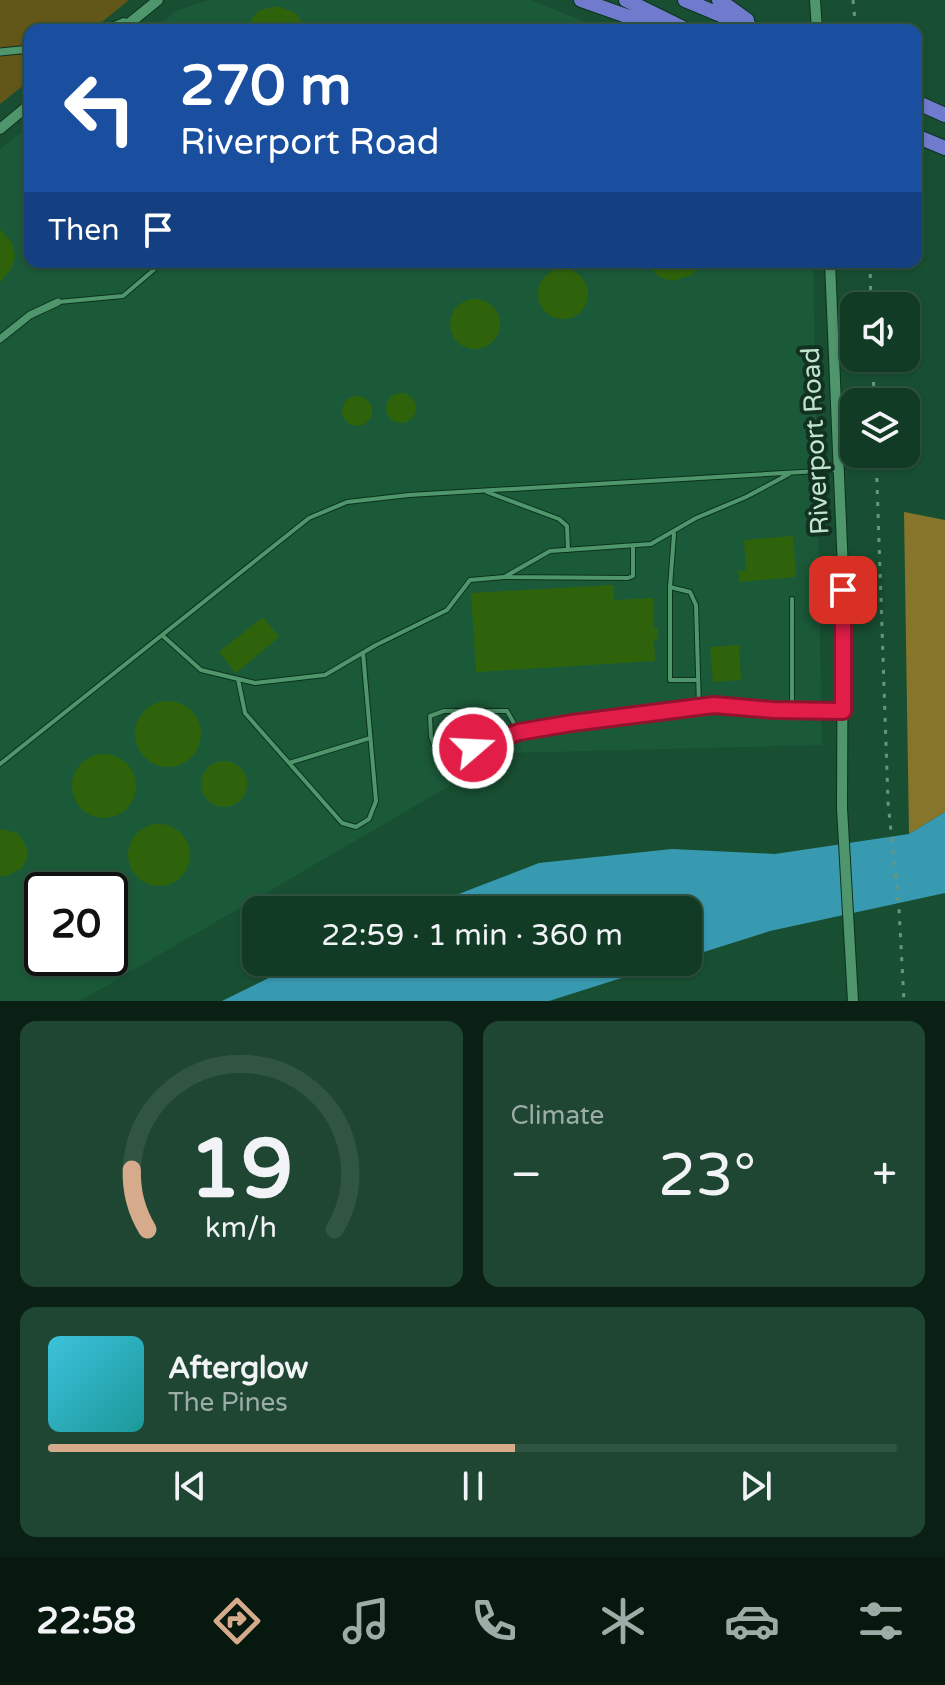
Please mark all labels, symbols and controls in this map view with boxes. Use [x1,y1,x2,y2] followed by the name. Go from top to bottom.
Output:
[180,53,351,120] text: 270 m
[48,56,152,160] icon: left
[180,121,440,164] text: Riverport Road
[136,208,180,252] icon: arrive
[48,212,120,249] text: Then
[840,292,920,468] map controls
[840,292,920,372] button: sound
[795,347,835,535] street label: Riverport Road
[840,388,920,468] button: layers
[809,556,877,624] pin
[821,568,865,612] icon: arrive
[431,706,515,790] position arrow
[24,872,128,976] speed limit sign: 20
[321,917,623,954] text: 22:59 · 1 min · 360 m
[511,1100,604,1131] text: Climate
[189,1120,293,1220] text: 19
[658,1140,756,1212] text: 23°
[511,1149,542,1202] text: −
[872,1149,897,1202] text: +
[205,1211,277,1245] text: km/h
[168,1350,308,1387] text: Afterglow
[168,1387,288,1418] text: The Pines
[168,1464,212,1508] icon: previous
[451,1464,495,1508] icon: pause
[734,1464,778,1508] icon: next
[209,1593,265,1649] icon: directions
[338,1593,394,1649] icon: music
[466,1593,522,1649] icon: phone
[595,1593,651,1649] icon: climate
[724,1593,780,1649] icon: car
[853,1593,909,1649] icon: filters
[36,1600,136,1643] text: 22:58

